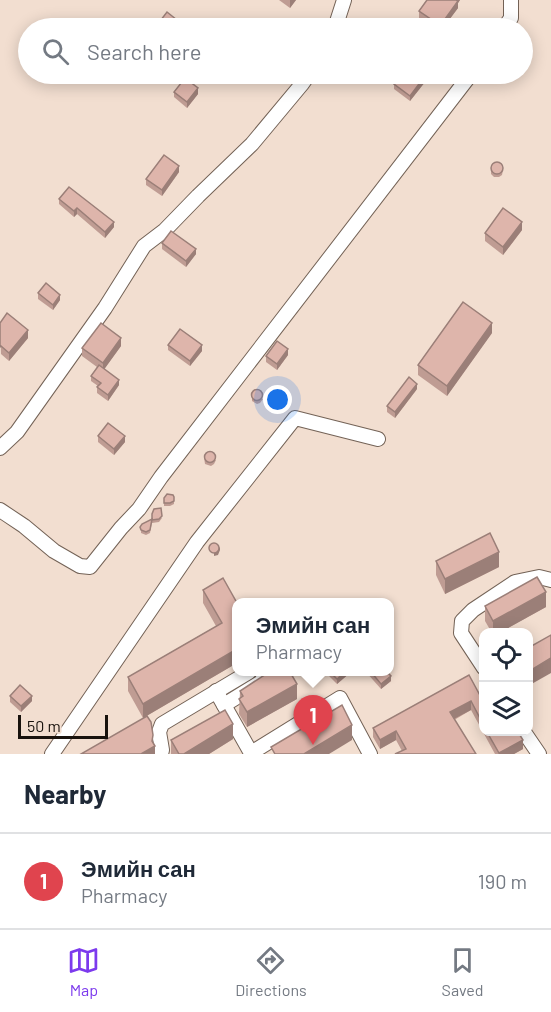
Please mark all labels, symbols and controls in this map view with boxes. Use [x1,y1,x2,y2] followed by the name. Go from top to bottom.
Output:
[18,18,533,84] search box
[39,35,72,68] icon: search
[87,38,201,64] text: Search here
[263,385,292,414] your location
[232,598,394,676] popup
[256,611,370,637] text: Эмийн сан
[479,628,533,736] map controls
[479,628,533,682] button: locate
[256,639,342,663] text: Pharmacy
[479,682,533,736] button: layers
[294,696,332,745] pin: 1
[18,712,108,740] scale bar
[27,716,61,735] text: 50 m
[24,778,106,809] text: Nearby
[81,855,196,881] text: Эмийн сан
[40,869,47,893] text: 1
[478,869,527,893] text: 190 m
[81,883,167,907] text: Pharmacy
[67,944,100,999] tab: Map
[235,944,307,999] tab: Directions
[442,944,484,999] tab: Saved

